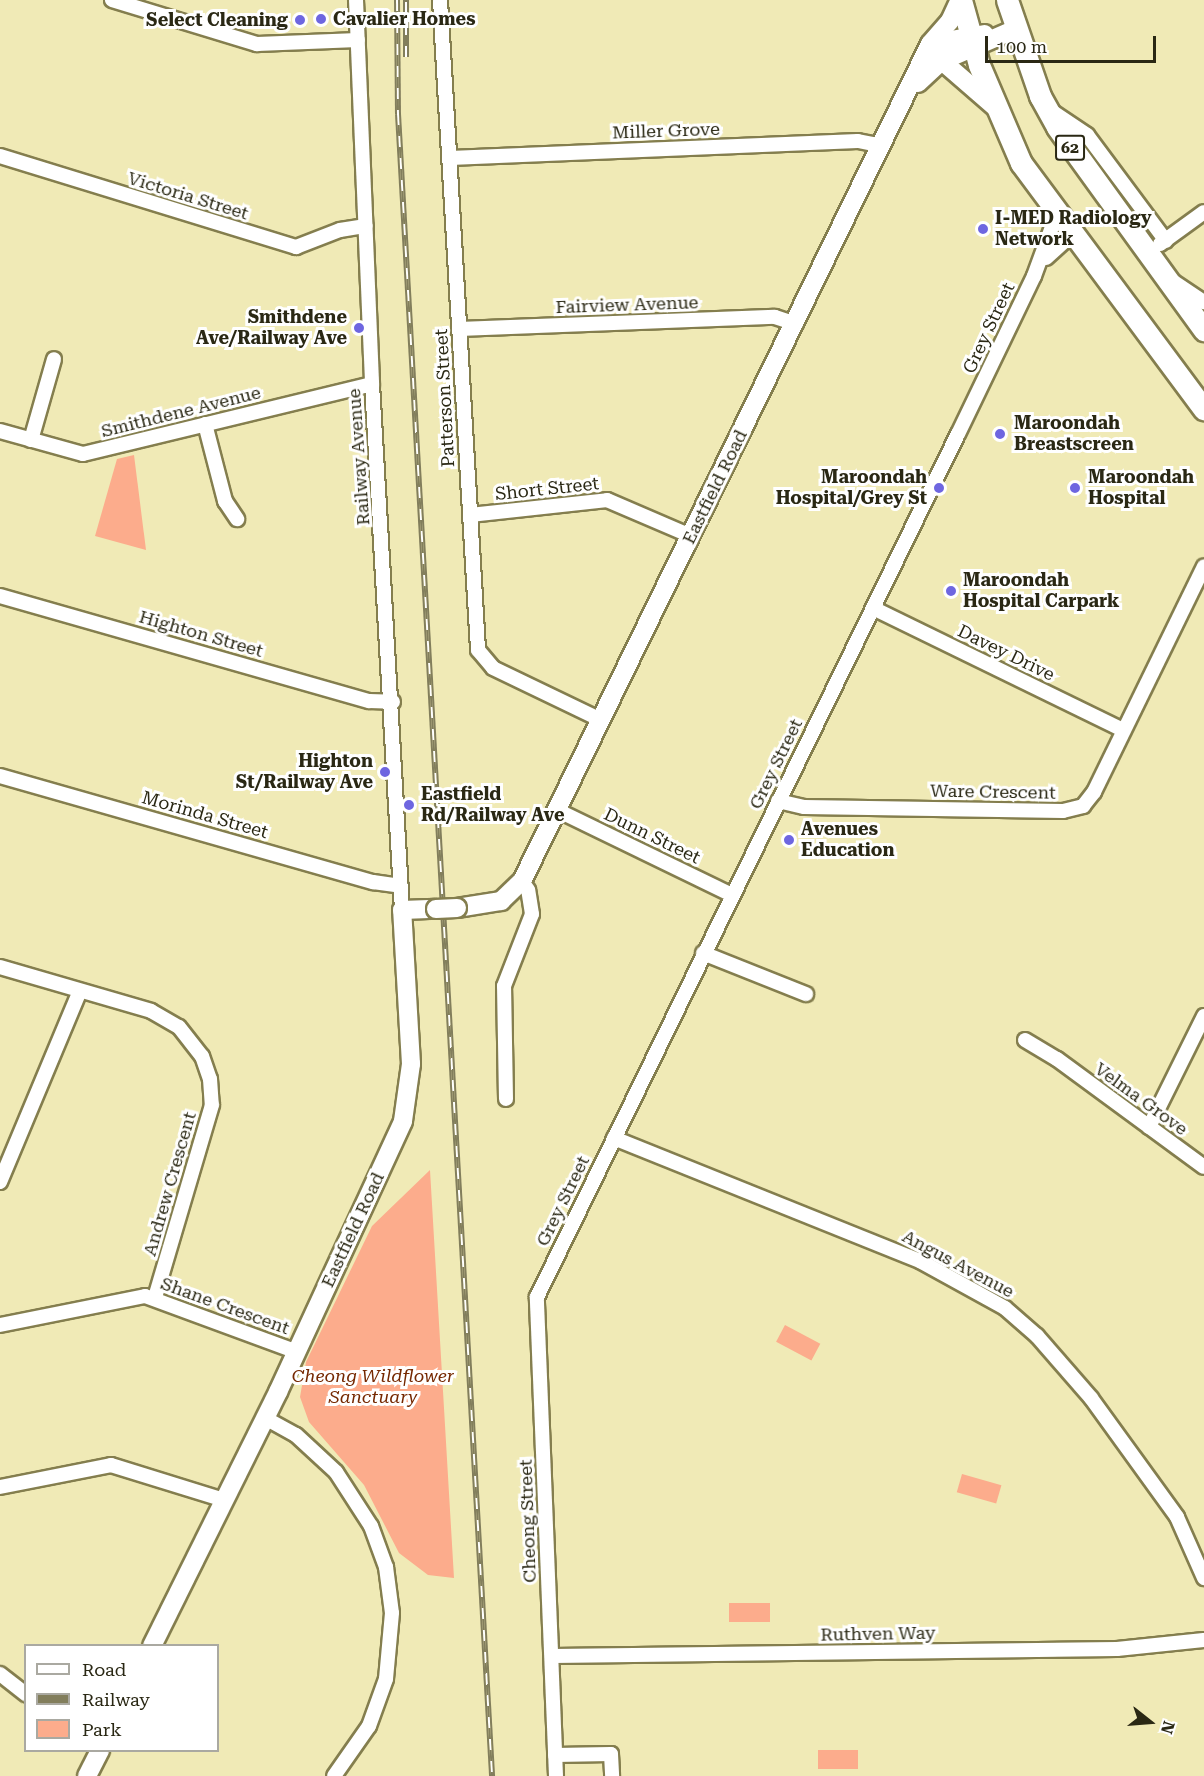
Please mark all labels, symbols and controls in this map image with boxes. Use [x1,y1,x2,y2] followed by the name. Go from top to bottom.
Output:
[333,8,475,30] place label: Cavalier Homes
[146,9,288,31] place label: Select Cleaning
[314,12,328,26] marker: Cavalier Homes
[293,13,307,27] marker: Select Cleaning
[988,24,1159,62] scale bar
[996,36,1047,57] text: 100 m
[612,118,720,144] street label: Miller Grove
[1055,135,1085,161] road number: 62
[125,167,251,225] street label: Victoria Street
[995,208,1152,250] place label: I-MED Radiology Network
[976,222,990,236] marker: I-MED Radiology Network
[959,279,1019,377] street label: Grey Street
[555,292,699,318] street label: Fairview Avenue
[196,307,347,350] place label: Smithdene Ave/Railway Ave
[352,321,366,335] marker: Smithdene Ave/Railway Ave
[431,328,459,468] street label: Patterson Street
[99,382,263,442] street label: Smithdene Avenue
[343,388,375,526] street label: Railway Avenue
[1014,413,1134,456] place label: Maroondah Breastscreen
[991,425,1009,443] marker: Maroondah Breastscreen
[678,426,752,548] street label: Eastfield Road
[776,467,927,510] place label: Maroondah Hospital/Grey St
[1088,467,1194,510] place label: Maroondah Hospital
[494,473,600,505] street label: Short Street
[1066,479,1084,497] marker: Maroondah Hospital
[932,481,946,495] marker: Maroondah Hospital/Grey St
[963,570,1120,612] place label: Maroondah Hospital Carpark
[944,584,958,598] marker: Maroondah Hospital Carpark
[137,606,265,662] street label: Highton Street
[954,620,1058,686] street label: Davey Drive
[745,715,807,813] street label: Grey Street
[236,751,373,794] place label: Highton St/Railway Ave
[378,765,392,779] marker: Highton St/Railway Ave
[930,780,1056,804] street label: Ware Crescent
[421,784,564,826] place label: Eastfield Rd/Railway Ave
[139,787,271,843] street label: Morinda Street
[402,798,416,812] marker: Eastfield Rd/Railway Ave
[600,803,704,869] street label: Dunn Street
[801,819,895,862] place label: Avenues Education
[782,833,796,847] marker: Avenues Education
[1090,1058,1192,1140] street label: Velma Grove
[139,1109,201,1259] street label: Andrew Crescent
[532,1152,594,1250] street label: Grey Street
[317,1169,389,1291] street label: Eastfield Road
[899,1226,1017,1302] street label: Angus Avenue
[158,1273,292,1339] street label: Shane Crescent
[292,1366,454,1408] park label: Cheong Wildflower Sanctuary
[515,1459,541,1583] street label: Cheong Street
[820,1622,936,1646] street label: Ruthven Way
[24,1644,219,1752] legend
[82,1659,126,1680] text: Road
[82,1689,150,1710] text: Railway
[1120,1692,1180,1752] north arrow
[82,1719,122,1740] text: Park
[1157,1719,1179,1736] text: N

